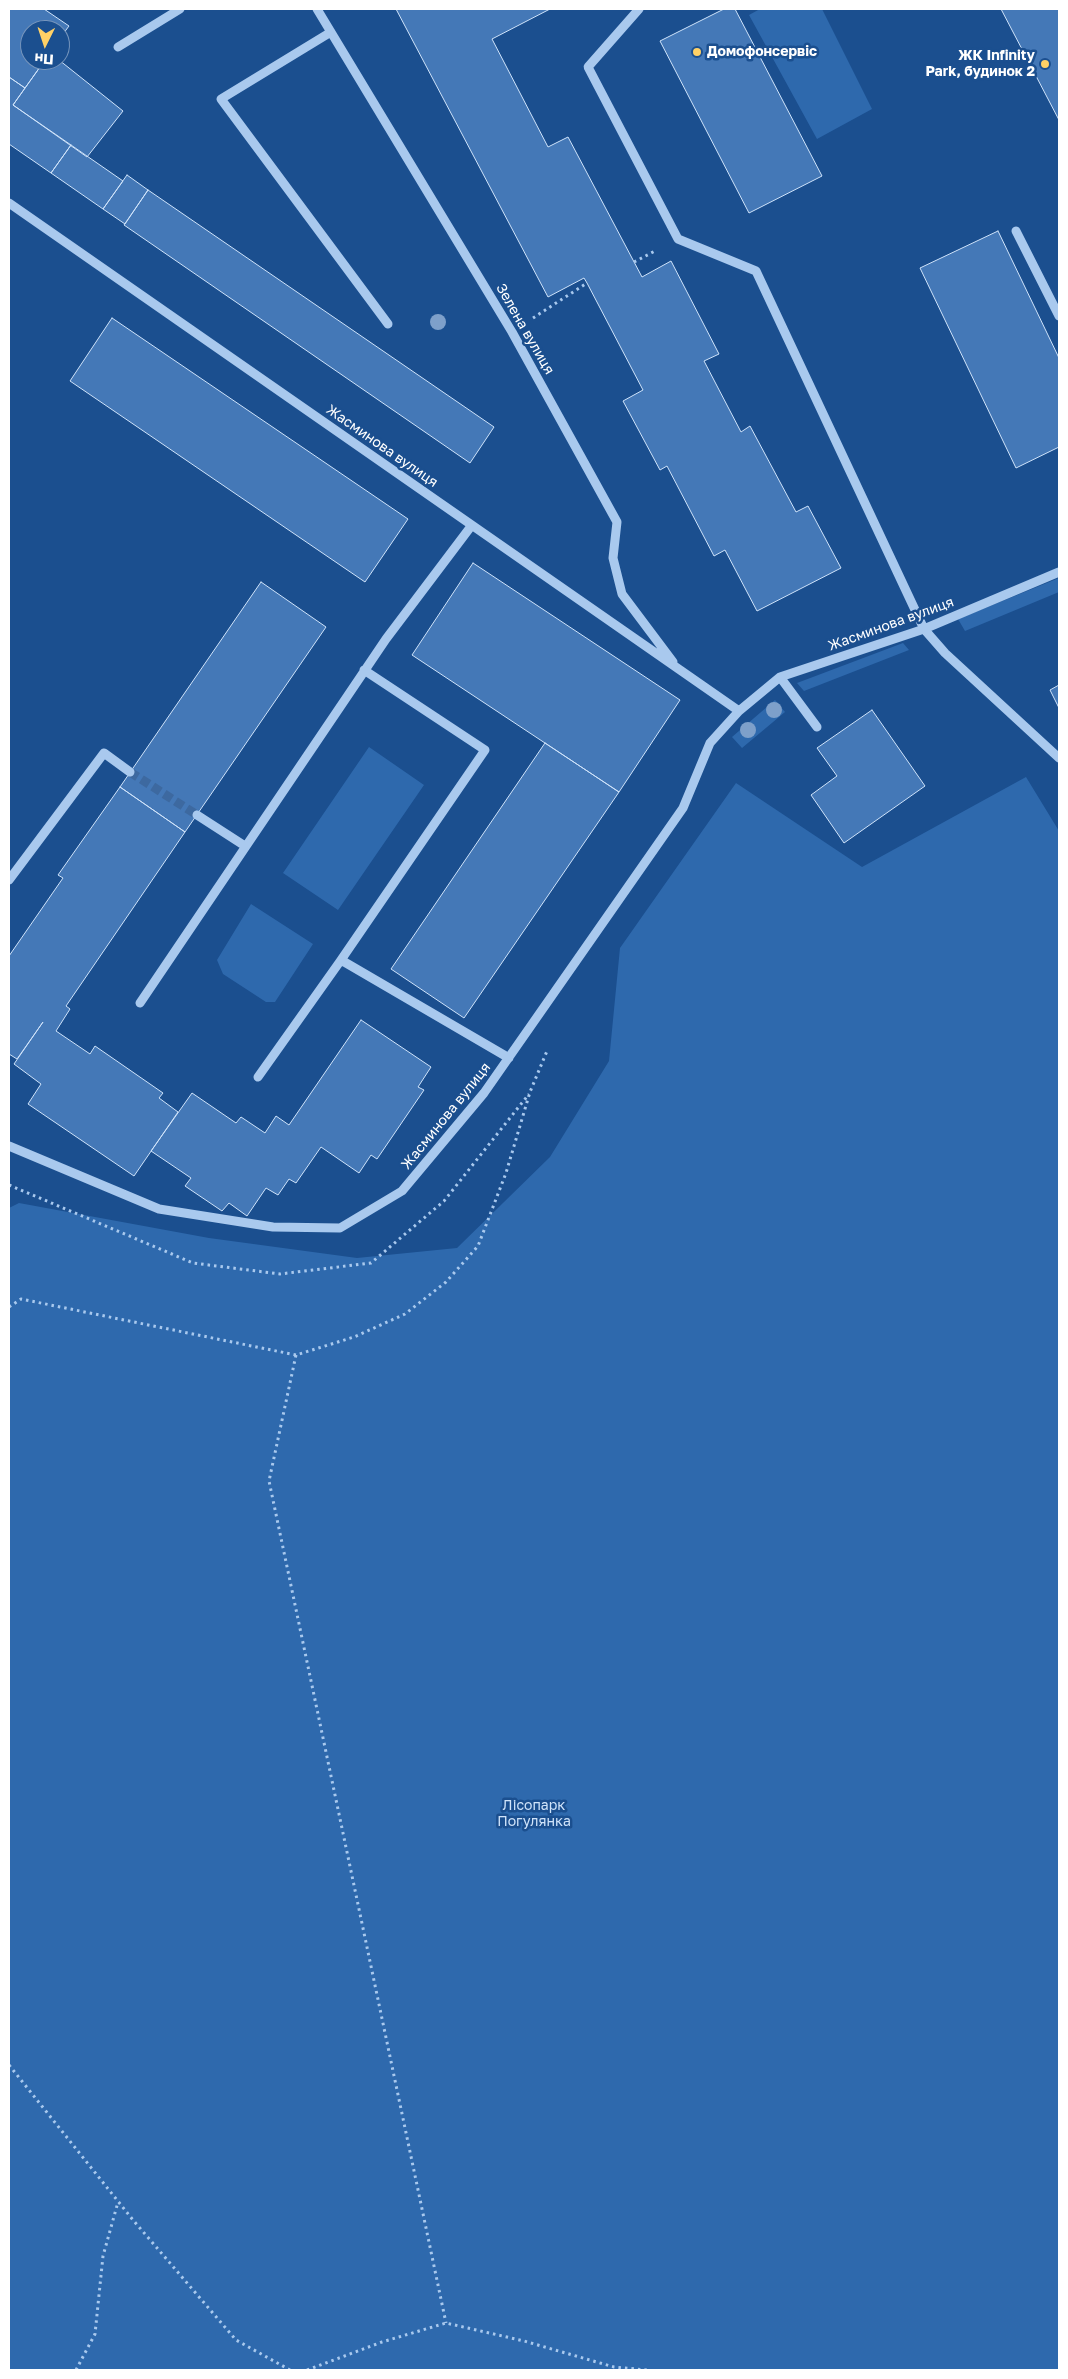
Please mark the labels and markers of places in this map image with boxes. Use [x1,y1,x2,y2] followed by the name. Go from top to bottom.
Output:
[707,44,817,60] place label: Домофонсервіс
[691,46,703,58] marker: Домофонсервіс
[925,48,1035,80] place label: ЖК Infinity Park, будинок 2
[1039,58,1051,70] marker: ЖК Infinity Park, будинок 2

